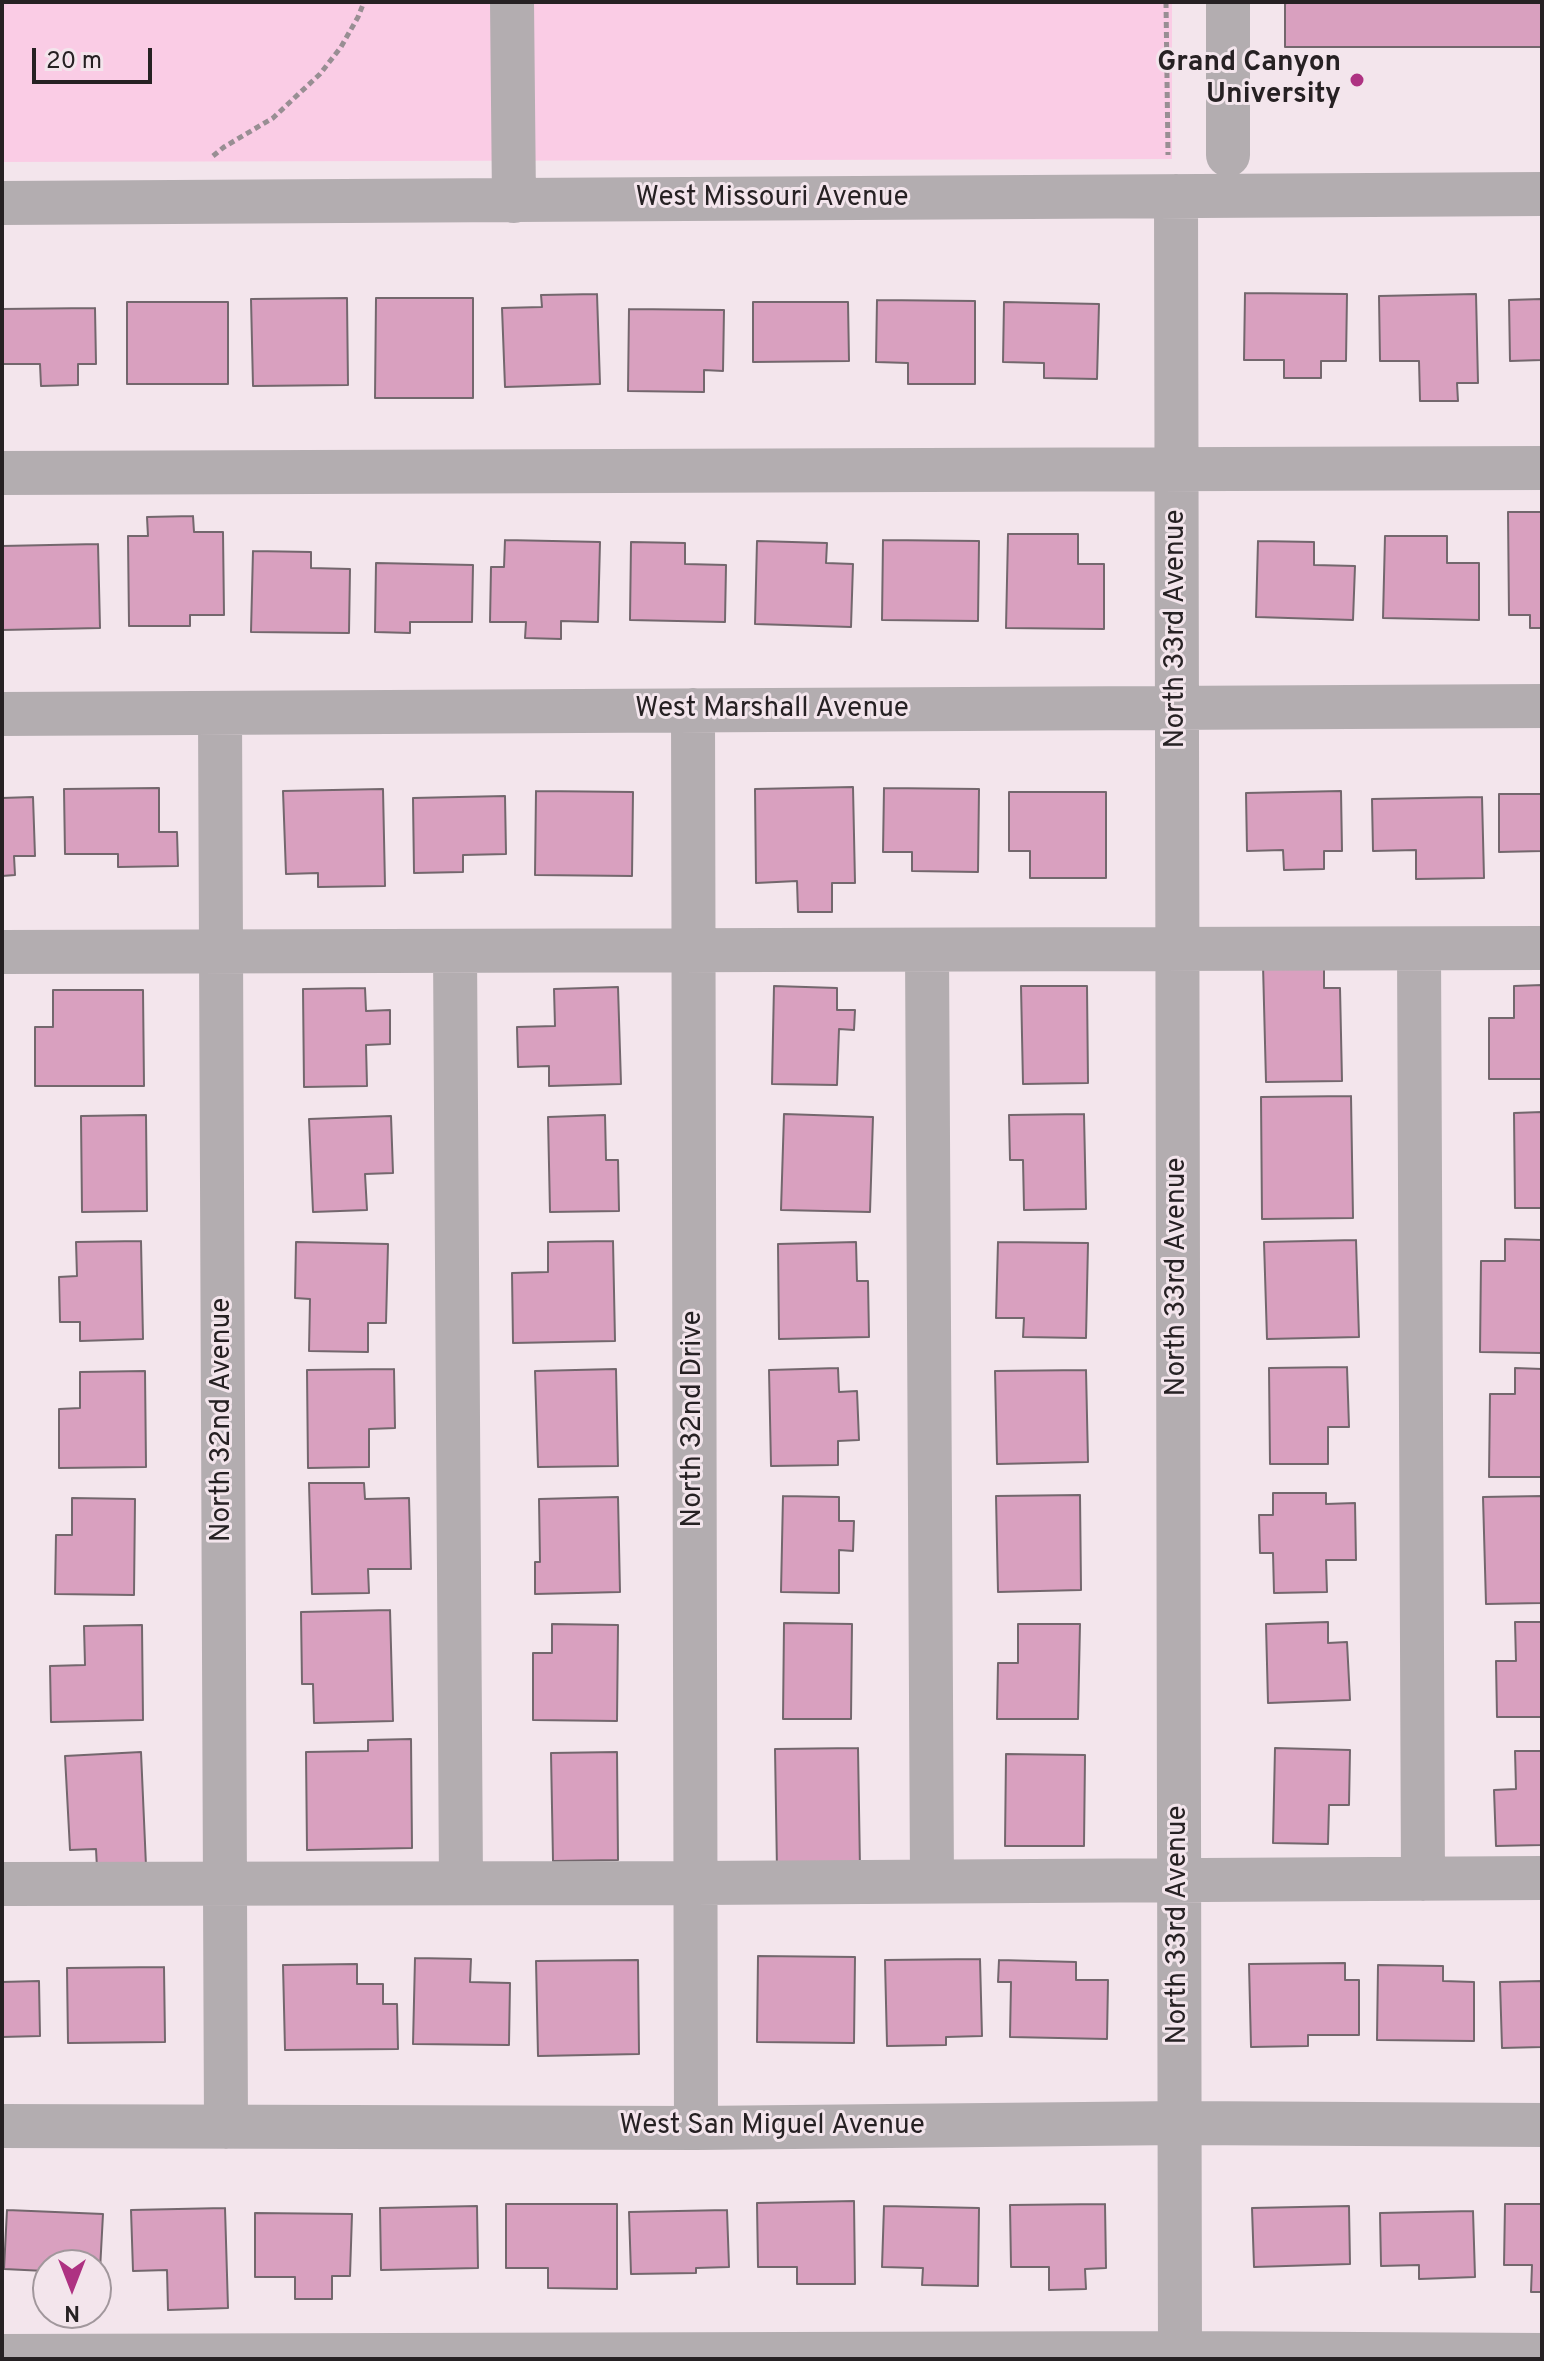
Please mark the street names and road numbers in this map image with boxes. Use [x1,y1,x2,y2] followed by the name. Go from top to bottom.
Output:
[636,182,908,216] street label: West Missouri Avenue
[1160,510,1194,748] street label: North 33rd Avenue
[635,693,909,727] street label: West Marshall Avenue
[1161,1158,1195,1396] street label: North 33rd Avenue
[206,1298,240,1542] street label: North 32nd Avenue
[677,1310,711,1528] street label: North 32nd Drive
[1162,1806,1196,2044] street label: North 33rd Avenue
[619,2110,925,2144] street label: West San Miguel Avenue

